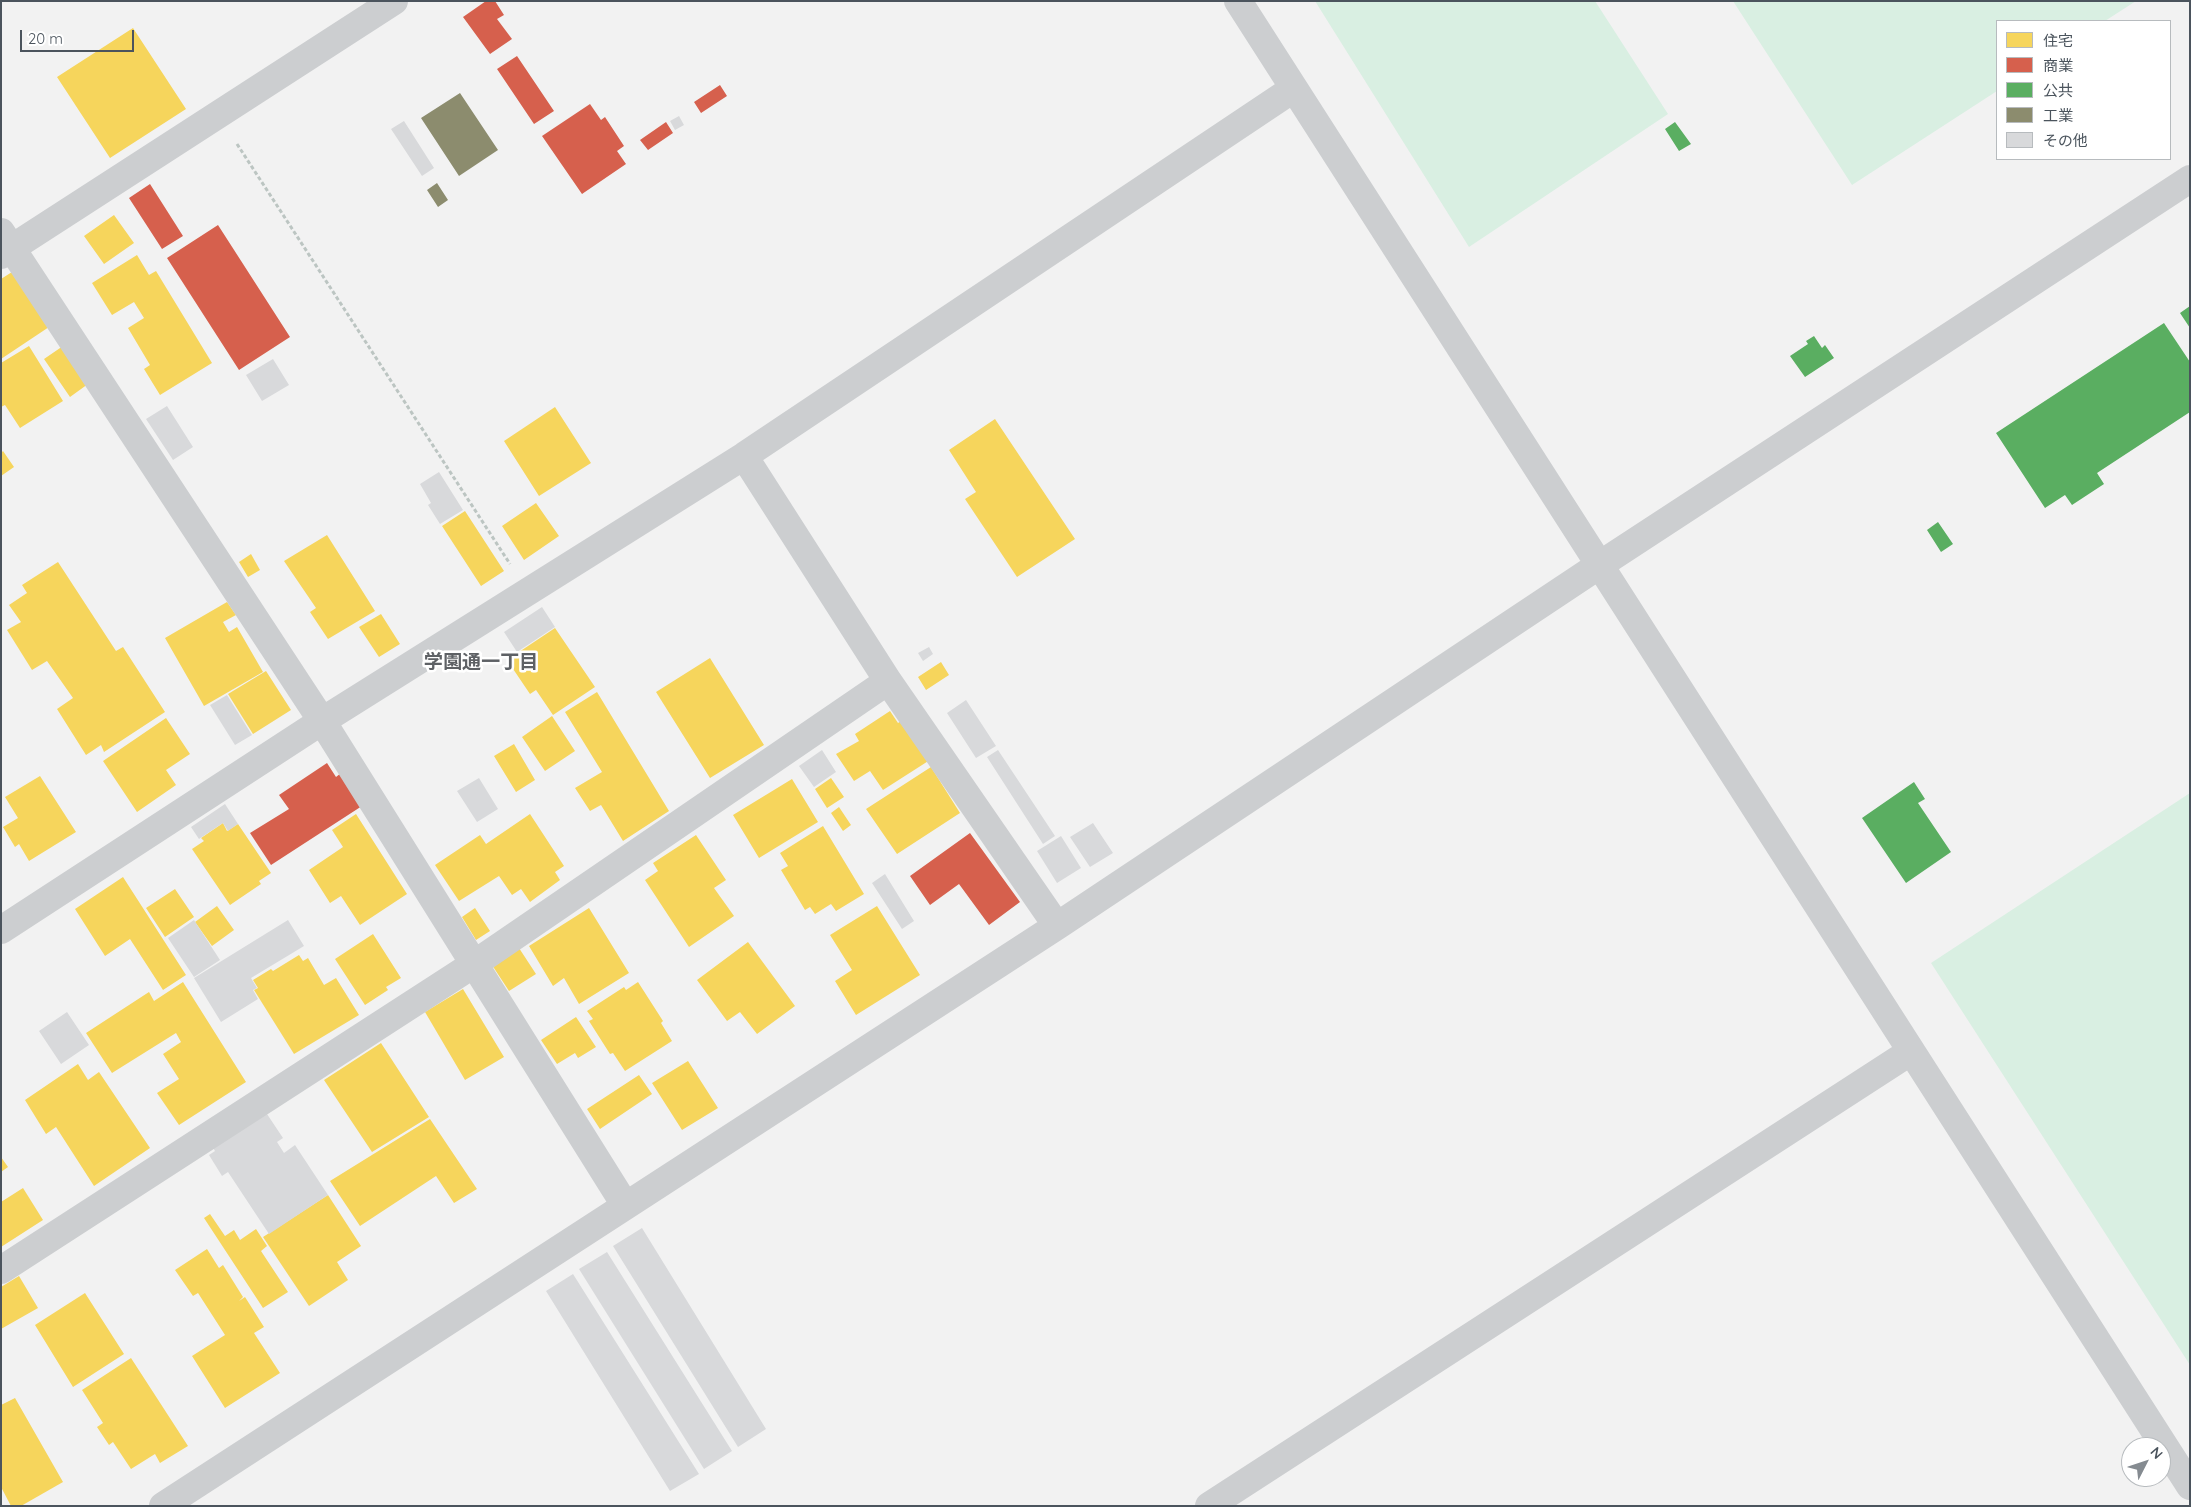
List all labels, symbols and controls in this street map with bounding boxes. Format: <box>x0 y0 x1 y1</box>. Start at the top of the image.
scale bar <box>22 20 136 52</box>
legend <box>1996 20 2171 160</box>
text: 20 m <box>28 29 63 48</box>
text: 住宅 <box>2043 31 2073 50</box>
text: 商業 <box>2043 56 2073 75</box>
text: 公共 <box>2043 81 2073 100</box>
text: 工業 <box>2043 106 2073 125</box>
text: その他 <box>2043 131 2088 150</box>
district label: 学園通一丁目 <box>424 651 538 673</box>
north arrow <box>2121 1437 2171 1487</box>
text: N <box>2146 1443 2167 1463</box>

